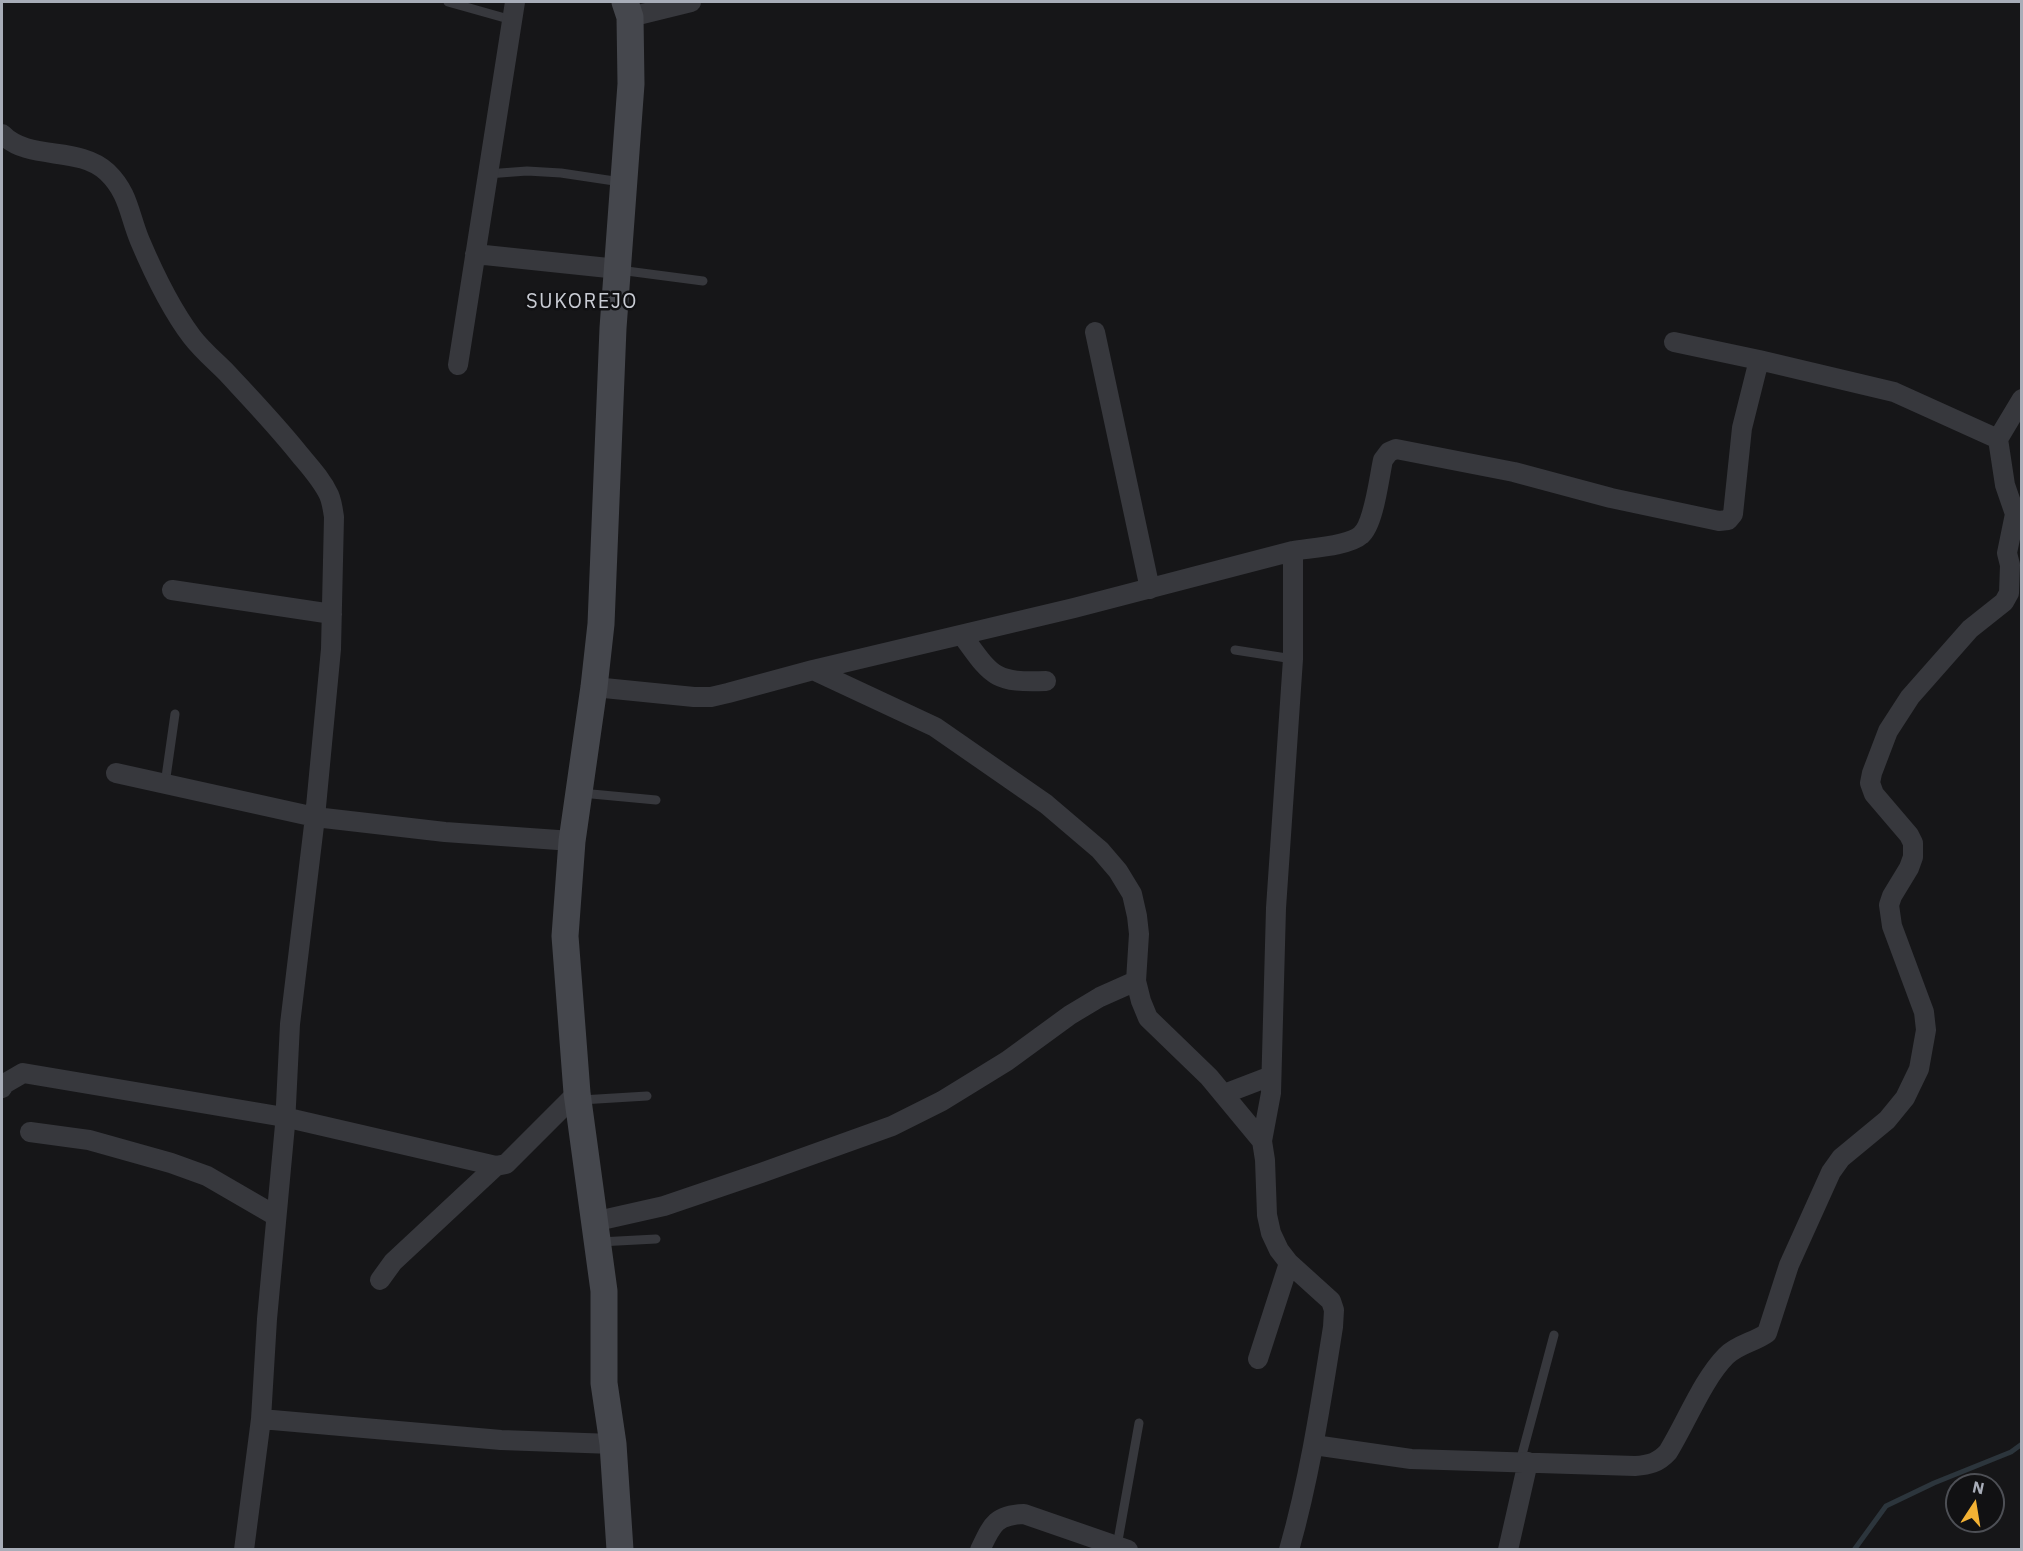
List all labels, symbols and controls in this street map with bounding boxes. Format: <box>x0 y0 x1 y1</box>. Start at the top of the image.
district label: SUKOREJO <box>526 290 638 314</box>
north arrow <box>1945 1473 2005 1533</box>
text: N <box>1971 1476 1986 1498</box>

